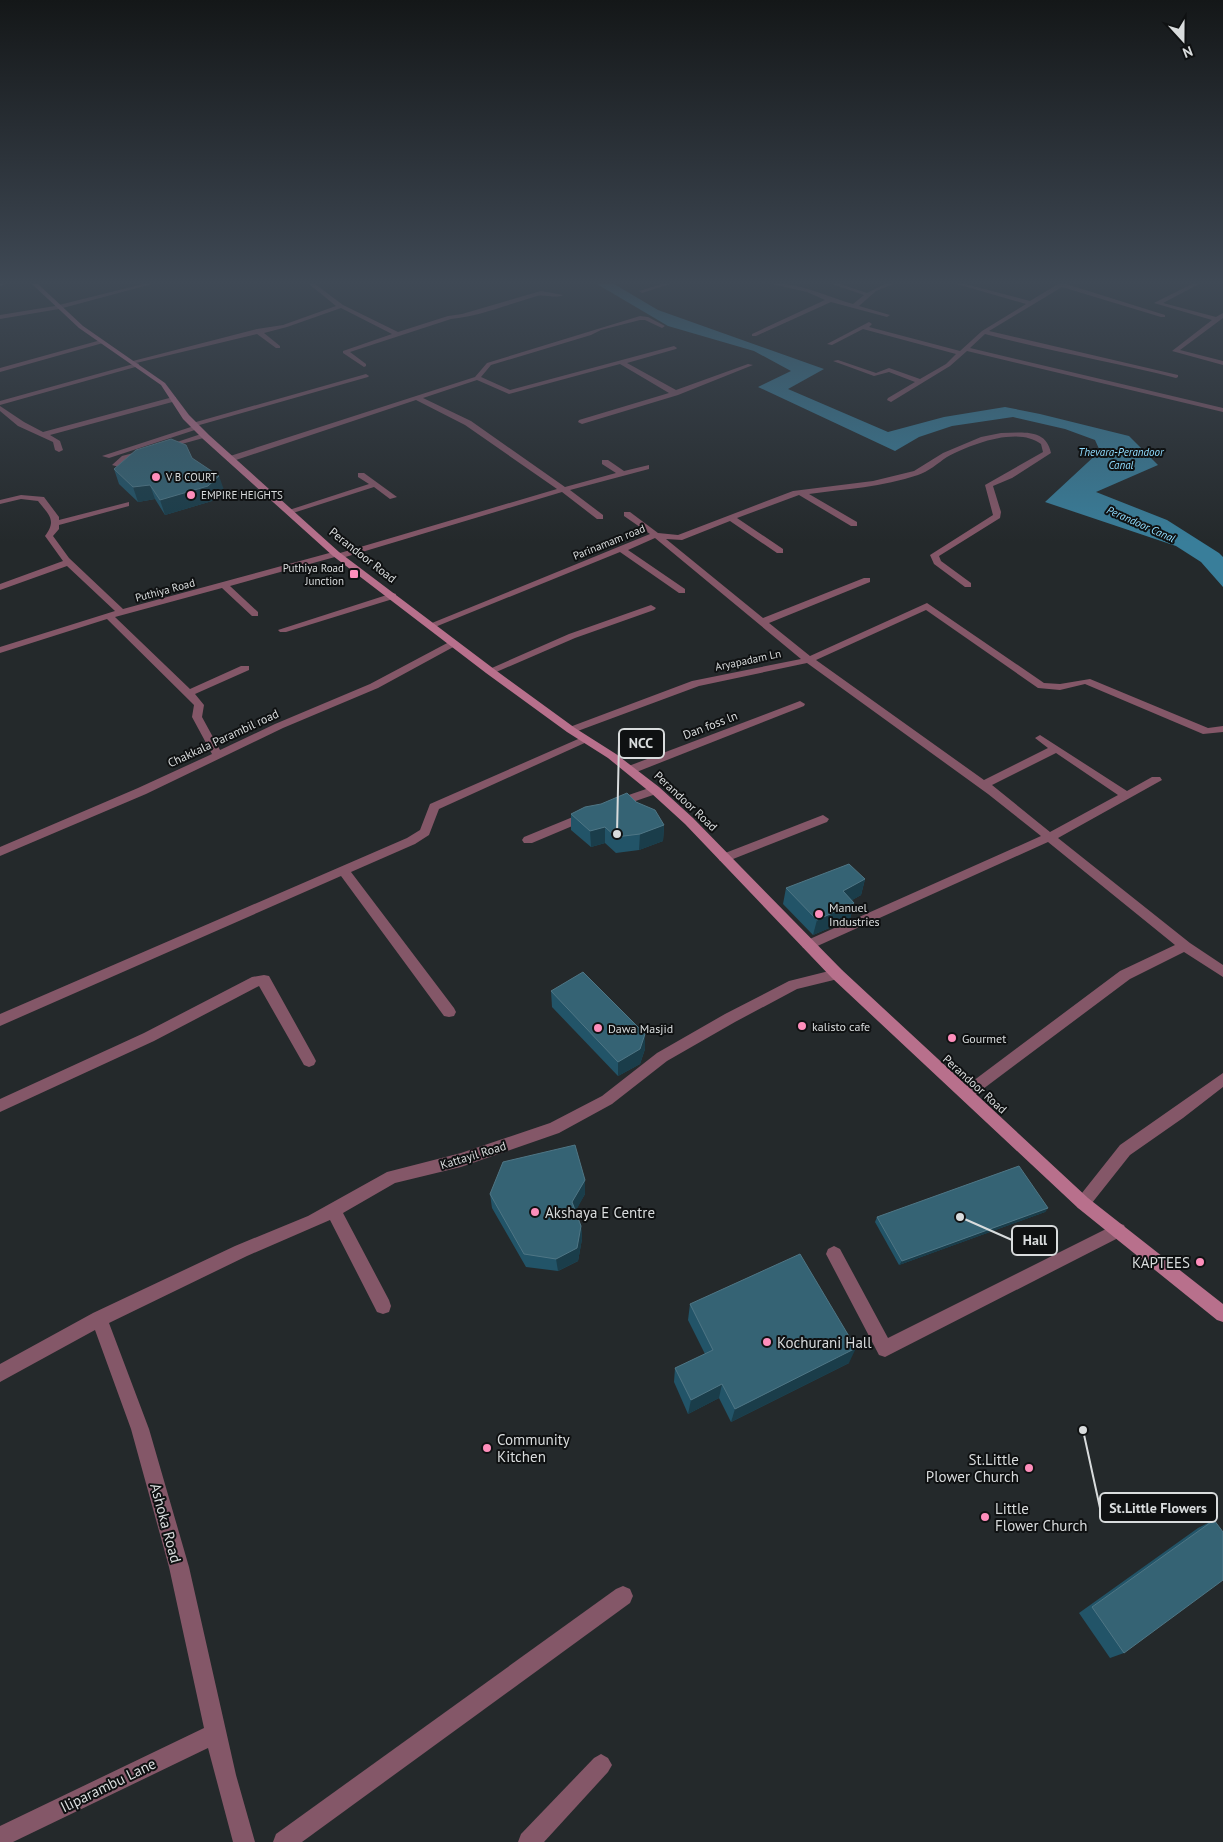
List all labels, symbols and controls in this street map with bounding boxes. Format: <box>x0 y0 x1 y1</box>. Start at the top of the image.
north arrow <box>1158 15 1208 65</box>
text: N <box>1180 42 1195 62</box>
water label: Thevara-Perandoor Canal <box>1078 445 1165 472</box>
place label: V B COURT <box>165 470 217 484</box>
marker: V B COURT <box>150 471 162 483</box>
place label: EMPIRE HEIGHTS <box>201 488 283 502</box>
marker: EMPIRE HEIGHTS <box>185 489 197 501</box>
water label: Perandoor Canal <box>1104 503 1178 545</box>
street label: Parinamam road <box>571 521 647 563</box>
street label: Perandoor Road <box>326 524 400 586</box>
place label: Puthiya Road Junction <box>283 561 344 588</box>
marker: Puthiya Road Junction <box>348 568 360 580</box>
street label: Puthiya Road <box>134 575 196 605</box>
street label: Aryapadam Ln <box>714 646 782 674</box>
street label: Chakkala Parambil road <box>165 706 281 770</box>
street label: Dan foss ln <box>681 708 739 742</box>
callout: NCC <box>619 729 664 758</box>
text: NCC <box>629 734 653 752</box>
street label: Perandoor Road <box>651 768 721 834</box>
place label: Manuel Industries <box>829 900 880 929</box>
marker: Manuel Industries <box>813 908 825 920</box>
place label: kalisto cafe <box>812 1019 870 1034</box>
marker: kalisto cafe <box>796 1020 808 1032</box>
place label: Dawa Masjid <box>608 1021 673 1036</box>
marker: Dawa Masjid <box>592 1022 604 1034</box>
place label: Gourmet <box>962 1031 1006 1046</box>
marker: Gourmet <box>946 1032 958 1044</box>
street label: Perandoor Road <box>940 1051 1010 1117</box>
street label: Kattayil Road <box>438 1138 508 1172</box>
place label: Akshaya E Centre <box>545 1203 655 1222</box>
marker: Akshaya E Centre <box>529 1206 541 1218</box>
callout: Hall <box>1012 1226 1057 1255</box>
text: Hall <box>1023 1231 1048 1249</box>
place label: KAPTEES <box>1132 1253 1190 1272</box>
marker: KAPTEES <box>1194 1256 1206 1268</box>
place label: Kochurani Hall <box>777 1333 872 1352</box>
marker: Kochurani Hall <box>761 1336 773 1348</box>
place label: Community Kitchen <box>497 1430 570 1466</box>
marker: Community Kitchen <box>481 1442 493 1454</box>
place label: St.Little Plower Church <box>926 1450 1019 1486</box>
marker: St.Little Plower Church <box>1023 1462 1035 1474</box>
street label: Ashoka Road <box>146 1481 186 1565</box>
callout: St.Little Flowers <box>1100 1493 1217 1522</box>
place label: Little Flower Church <box>995 1499 1088 1535</box>
text: St.Little Flowers <box>1109 1499 1207 1517</box>
marker: Little Flower Church <box>979 1511 991 1523</box>
street label: Iliparambu Lane <box>57 1754 159 1816</box>

